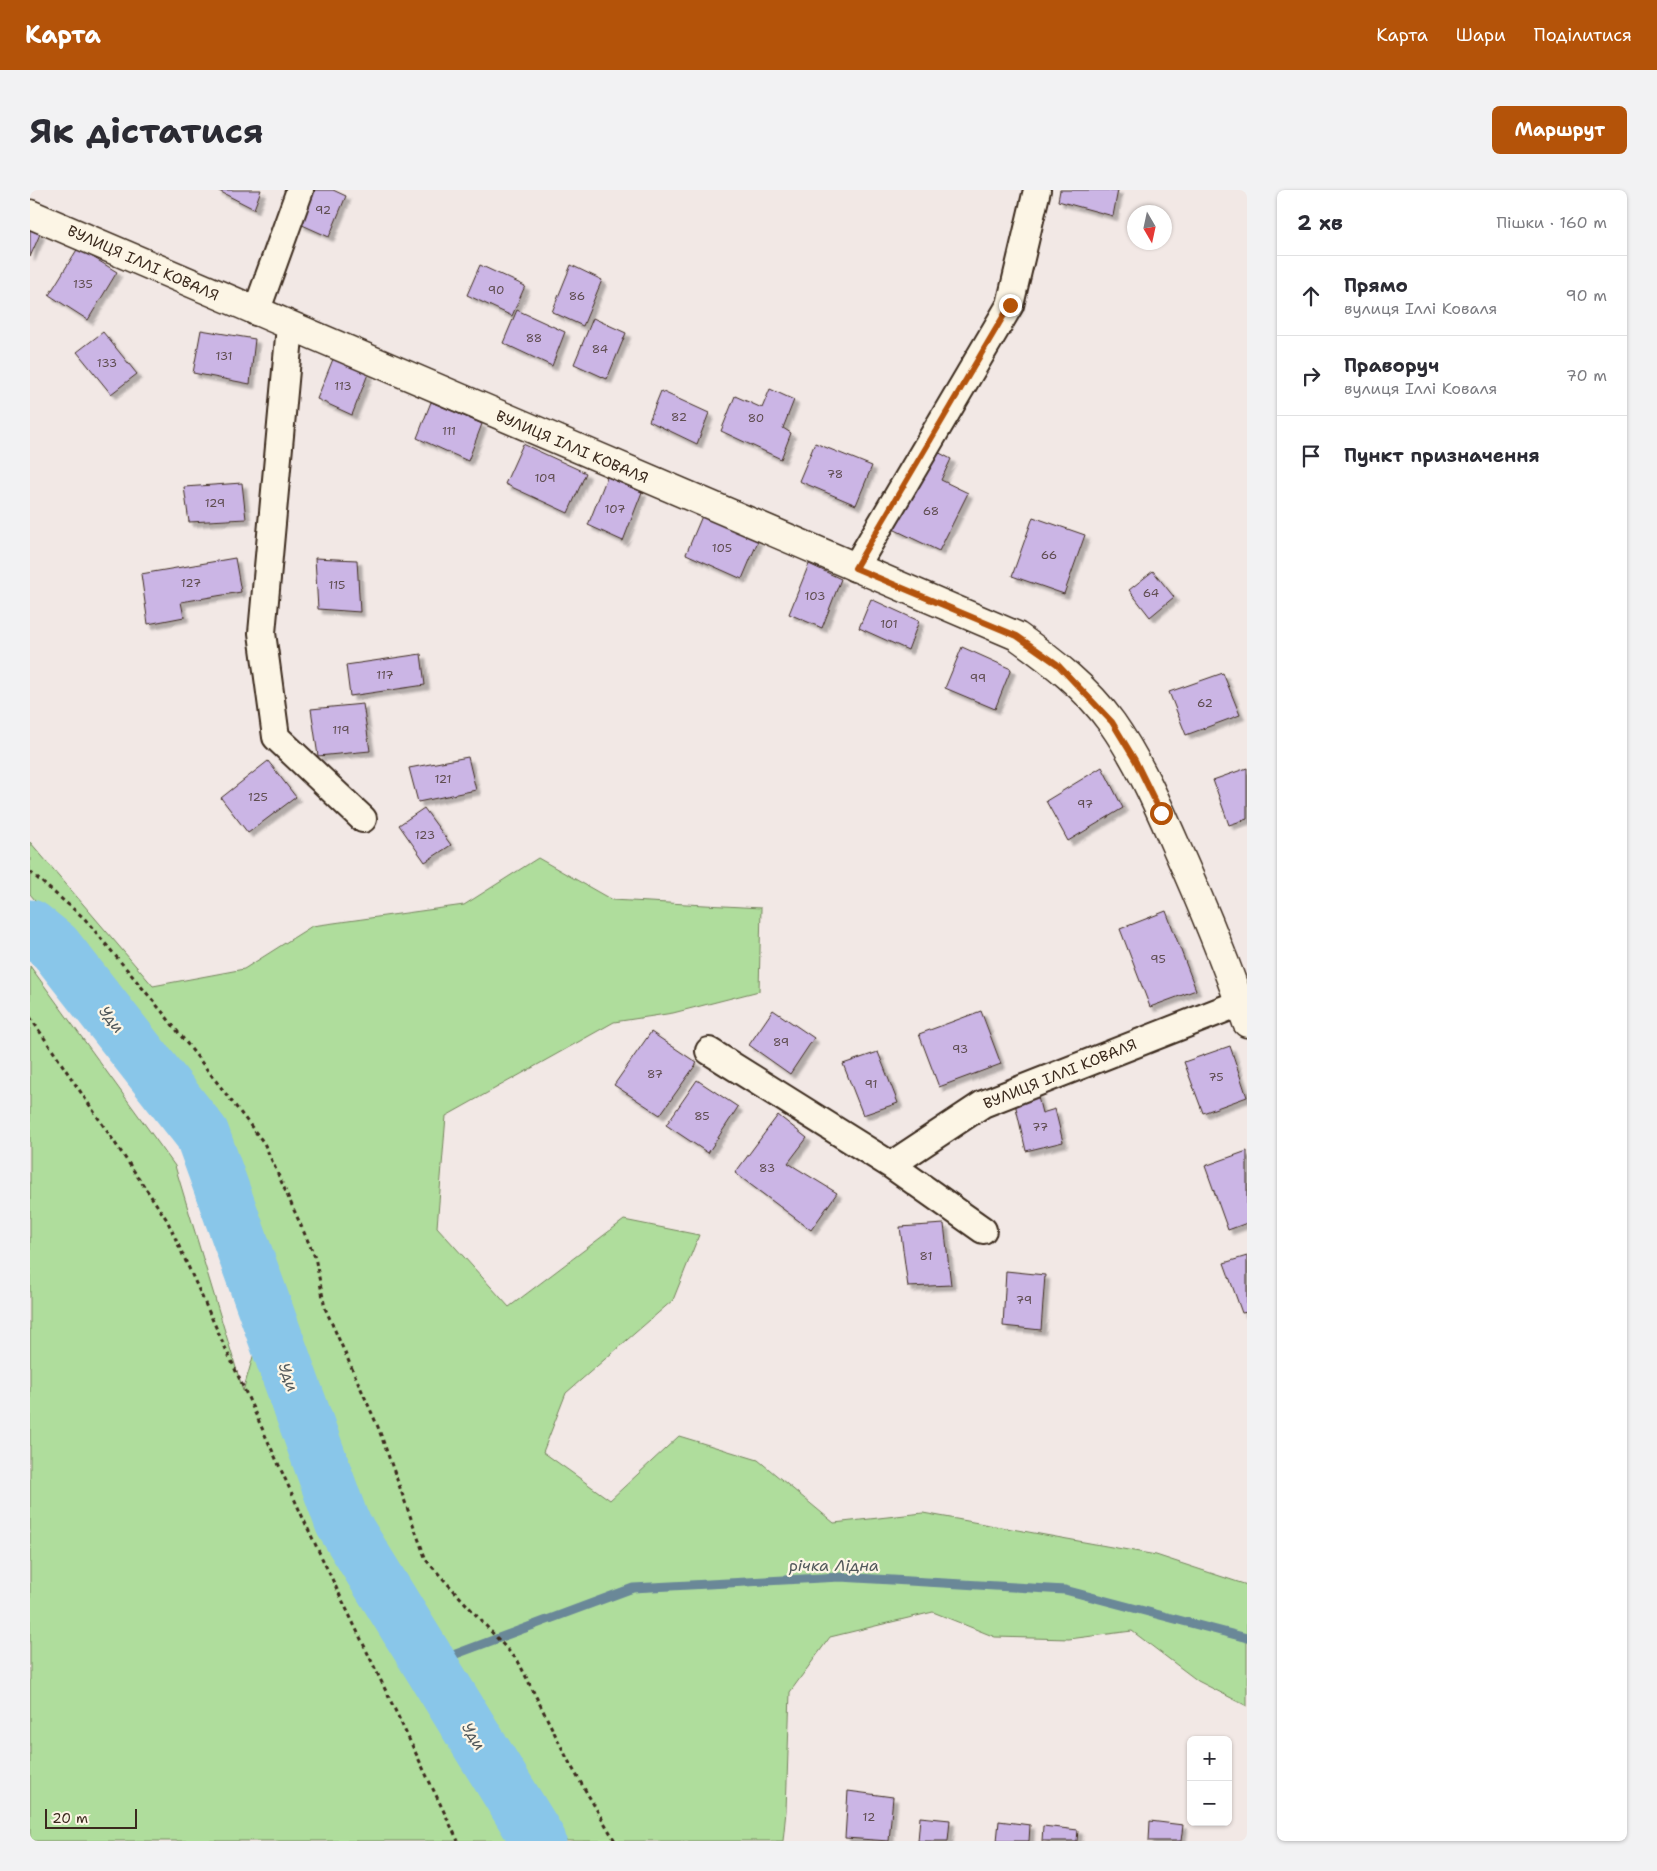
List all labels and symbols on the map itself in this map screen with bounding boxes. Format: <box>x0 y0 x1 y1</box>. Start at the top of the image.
house number: 92 <box>315 202 331 218</box>
north arrow <box>1127 205 1172 250</box>
street label: ВУЛИЦЯ ІЛЛІ КОВАЛЯ <box>64 221 222 305</box>
house number: 135 <box>73 276 93 292</box>
house number: 90 <box>488 282 504 298</box>
house number: 86 <box>569 288 585 304</box>
route end <box>999 294 1022 317</box>
house number: 88 <box>526 330 542 346</box>
house number: 84 <box>592 341 608 357</box>
house number: 131 <box>215 348 233 364</box>
house number: 133 <box>97 355 117 371</box>
house number: 113 <box>334 378 352 394</box>
street label: ВУЛИЦЯ ІЛЛІ КОВАЛЯ <box>493 406 651 488</box>
house number: 82 <box>671 409 687 425</box>
house number: 80 <box>748 410 764 426</box>
house number: 111 <box>442 423 456 439</box>
house number: 78 <box>827 466 843 482</box>
house number: 109 <box>534 470 556 486</box>
house number: 129 <box>205 495 225 511</box>
house number: 107 <box>605 501 625 517</box>
house number: 68 <box>923 503 939 519</box>
house number: 105 <box>712 540 732 556</box>
house number: 66 <box>1041 547 1057 563</box>
house number: 127 <box>181 575 201 591</box>
house number: 115 <box>329 577 345 593</box>
house number: 64 <box>1143 585 1159 601</box>
house number: 103 <box>805 588 825 604</box>
house number: 101 <box>880 616 898 632</box>
house number: 117 <box>376 667 394 683</box>
house number: 99 <box>970 670 986 686</box>
house number: 62 <box>1197 695 1213 711</box>
house number: 119 <box>332 722 350 738</box>
house number: 121 <box>434 771 452 787</box>
house number: 125 <box>248 789 268 805</box>
house number: 97 <box>1077 796 1093 812</box>
route start <box>1150 802 1173 825</box>
house number: 123 <box>415 827 435 843</box>
house number: 95 <box>1150 951 1166 967</box>
water label: Уди <box>94 1001 129 1037</box>
house number: 89 <box>773 1034 789 1050</box>
street label: ВУЛИЦЯ ІЛЛІ КОВАЛЯ <box>980 1034 1140 1114</box>
house number: 93 <box>952 1041 968 1057</box>
house number: 87 <box>647 1066 663 1082</box>
house number: 75 <box>1208 1069 1224 1085</box>
house number: 91 <box>864 1076 878 1092</box>
house number: 85 <box>694 1108 710 1124</box>
house number: 77 <box>1032 1119 1048 1135</box>
house number: 83 <box>759 1160 775 1176</box>
house number: 81 <box>920 1248 932 1264</box>
house number: 79 <box>1016 1292 1032 1308</box>
water label: Уди <box>274 1360 303 1395</box>
water label: річка Лідна <box>788 1555 879 1576</box>
water label: Уди <box>457 1718 490 1754</box>
scale bar <box>45 1806 138 1829</box>
house number: 12 <box>863 1809 875 1825</box>

